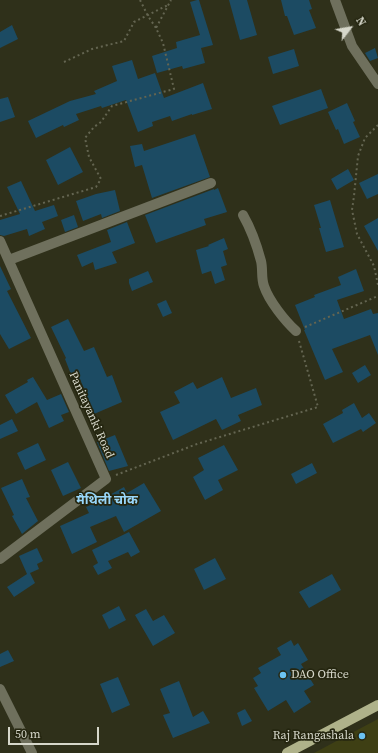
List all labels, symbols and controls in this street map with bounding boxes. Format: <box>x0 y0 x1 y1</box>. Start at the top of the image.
north arrow <box>330 8 370 48</box>
text: N <box>352 14 369 29</box>
street label: Panitayanki Road <box>65 369 117 461</box>
district label: मैथिली चोक <box>76 493 138 509</box>
place label: DAO Office <box>291 668 349 682</box>
marker: DAO Office <box>278 670 288 680</box>
scale bar <box>10 719 101 745</box>
text: 50 m <box>15 726 41 742</box>
place label: Raj Rangashala <box>273 729 354 743</box>
marker: Raj Rangashala <box>357 731 367 741</box>

